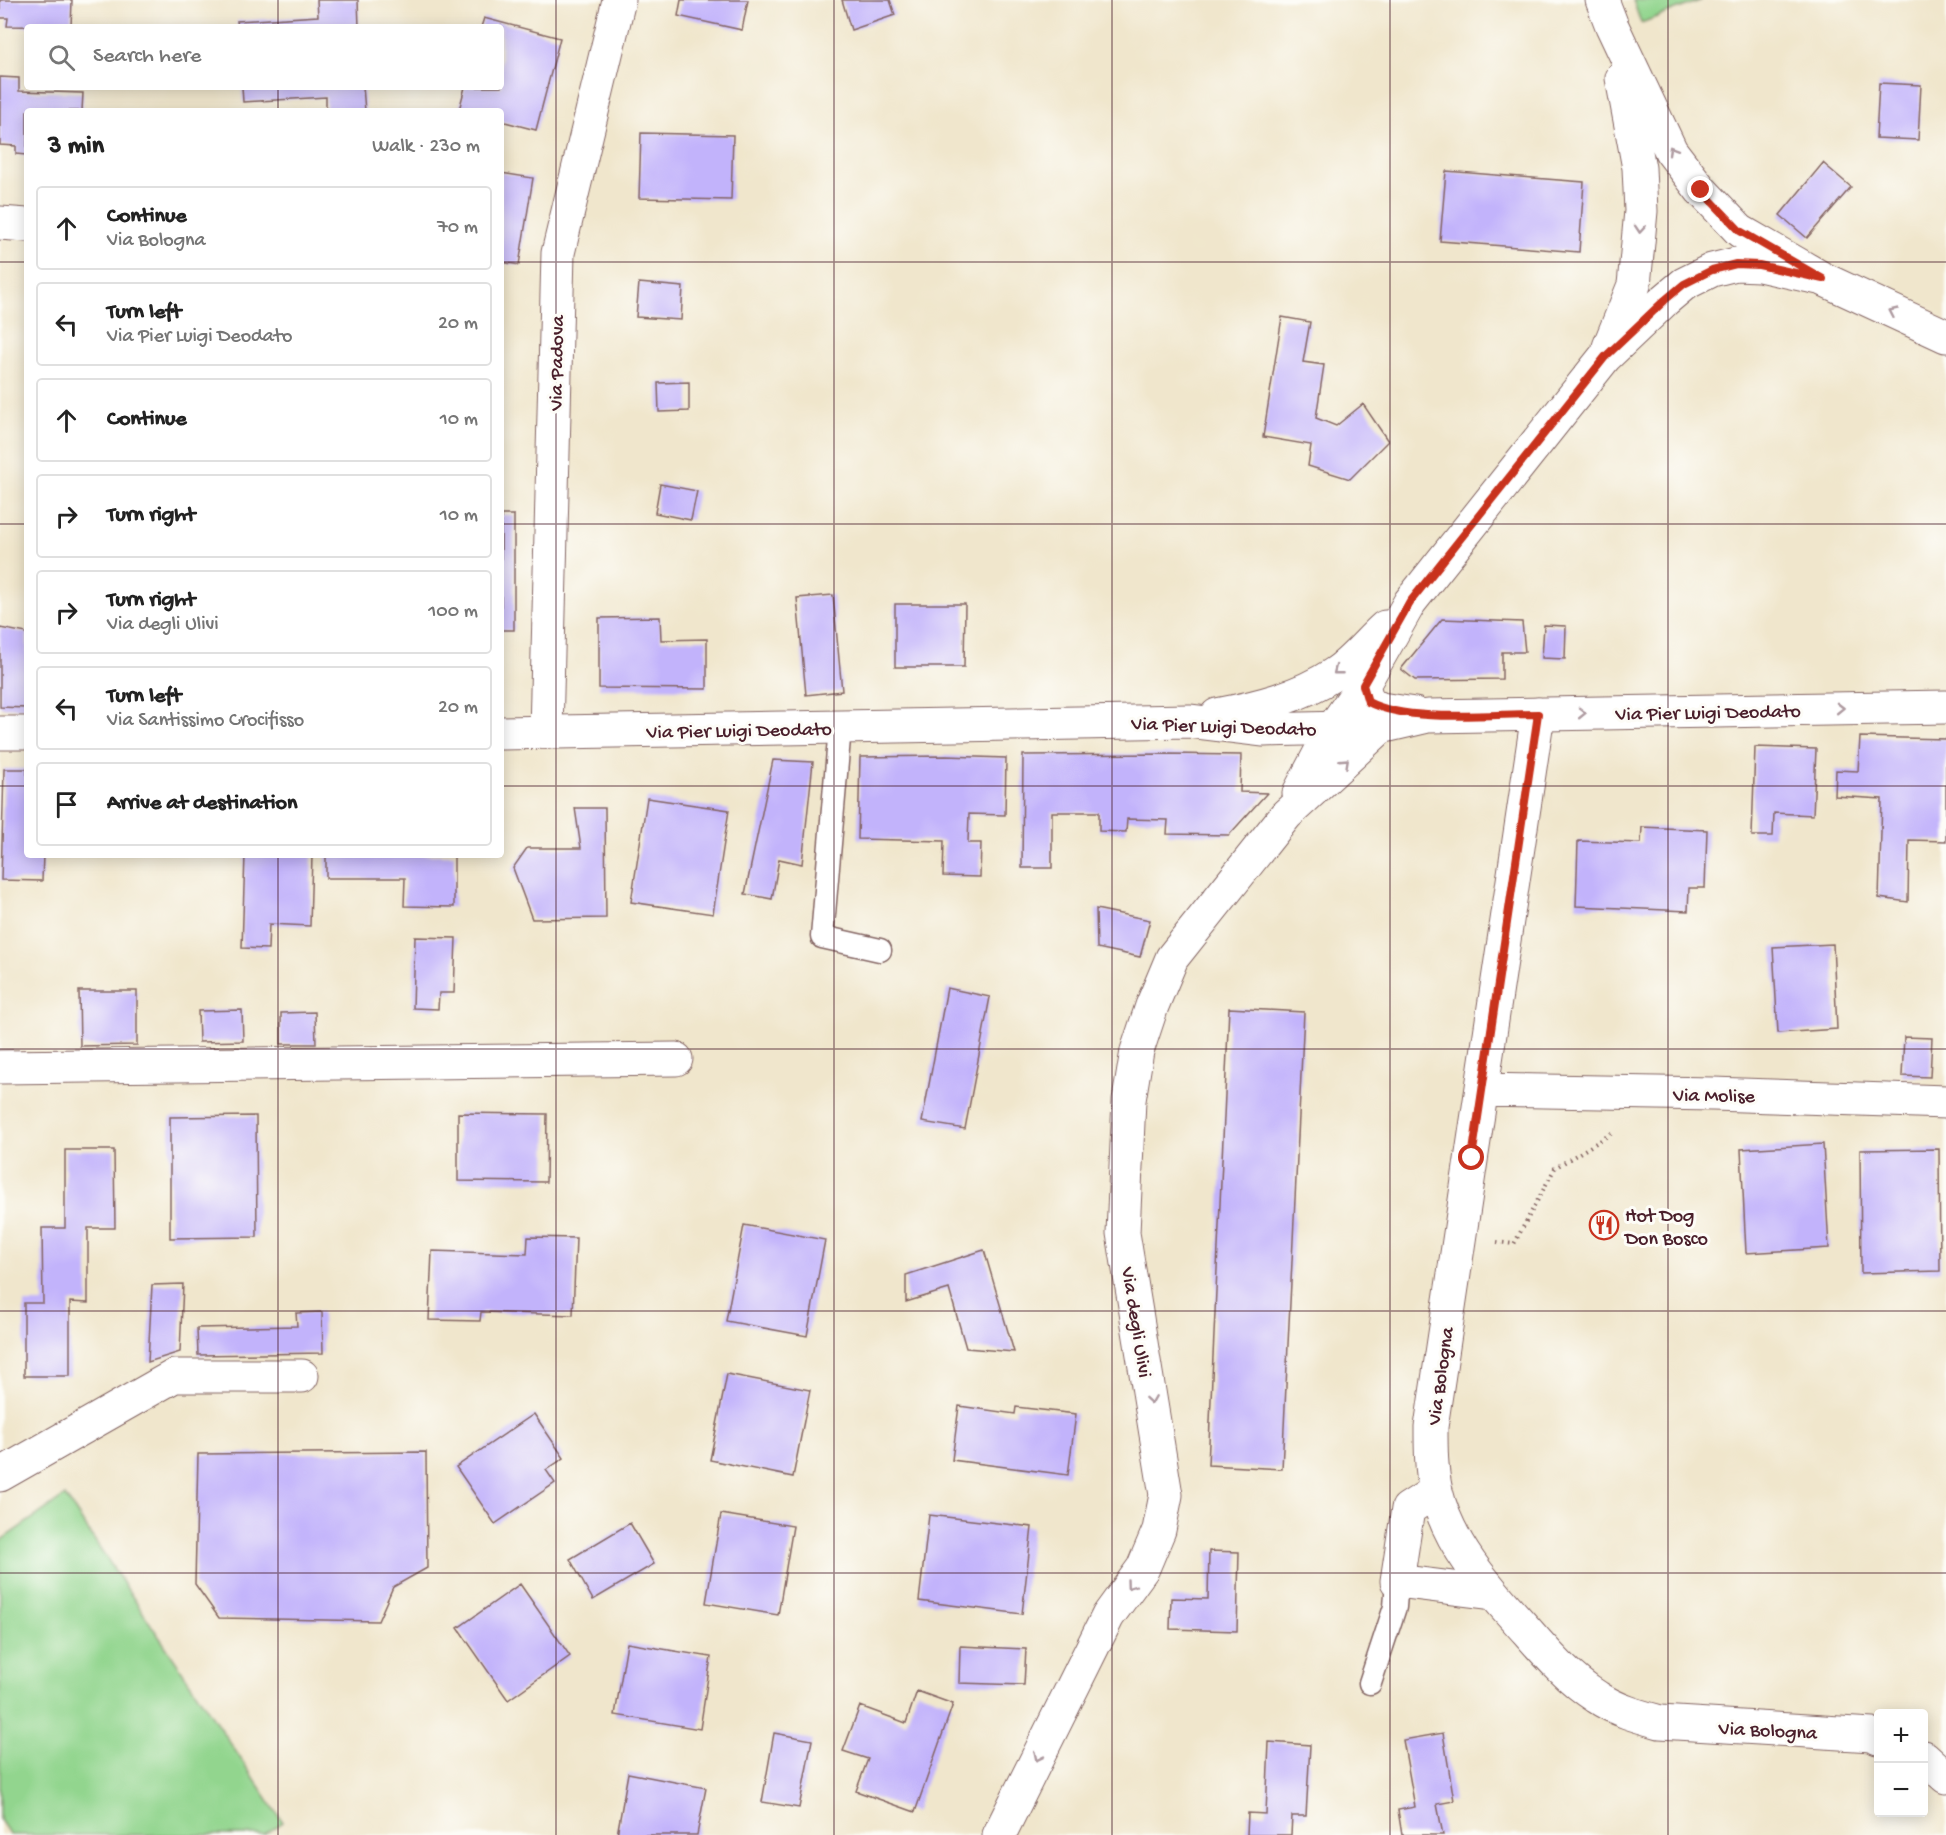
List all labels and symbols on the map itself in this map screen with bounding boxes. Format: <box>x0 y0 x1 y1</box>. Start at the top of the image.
one-way arrow <box>1667 146 1679 156</box>
route end <box>1687 176 1713 202</box>
one-way arrow <box>1634 224 1647 233</box>
one-way arrow <box>1888 307 1899 319</box>
street label: Via Padova <box>546 314 571 412</box>
one-way arrow <box>1333 663 1344 674</box>
street label: Via Pier Luigi Deodato <box>1614 701 1801 728</box>
one-way arrow <box>1835 702 1844 715</box>
one-way arrow <box>1577 707 1586 719</box>
street label: Via Pier Luigi Deodato <box>1130 714 1317 743</box>
street label: Via Pier Luigi Deodato <box>645 719 832 746</box>
one-way arrow <box>1338 758 1349 769</box>
street label: Via Molise <box>1672 1085 1756 1110</box>
route start <box>1458 1144 1484 1170</box>
place label: Hot Dog Don Bosco <box>1623 1206 1708 1252</box>
restaurant icon: Hot Dog Don Bosco <box>1588 1209 1620 1241</box>
street label: Via degli Ulivi <box>1114 1265 1155 1379</box>
street label: Via Bologna <box>1424 1325 1461 1428</box>
one-way arrow <box>1144 1394 1157 1404</box>
one-way arrow <box>1126 1579 1137 1590</box>
street label: Via Bologna <box>1717 1718 1819 1747</box>
one-way arrow <box>1034 1750 1045 1761</box>

